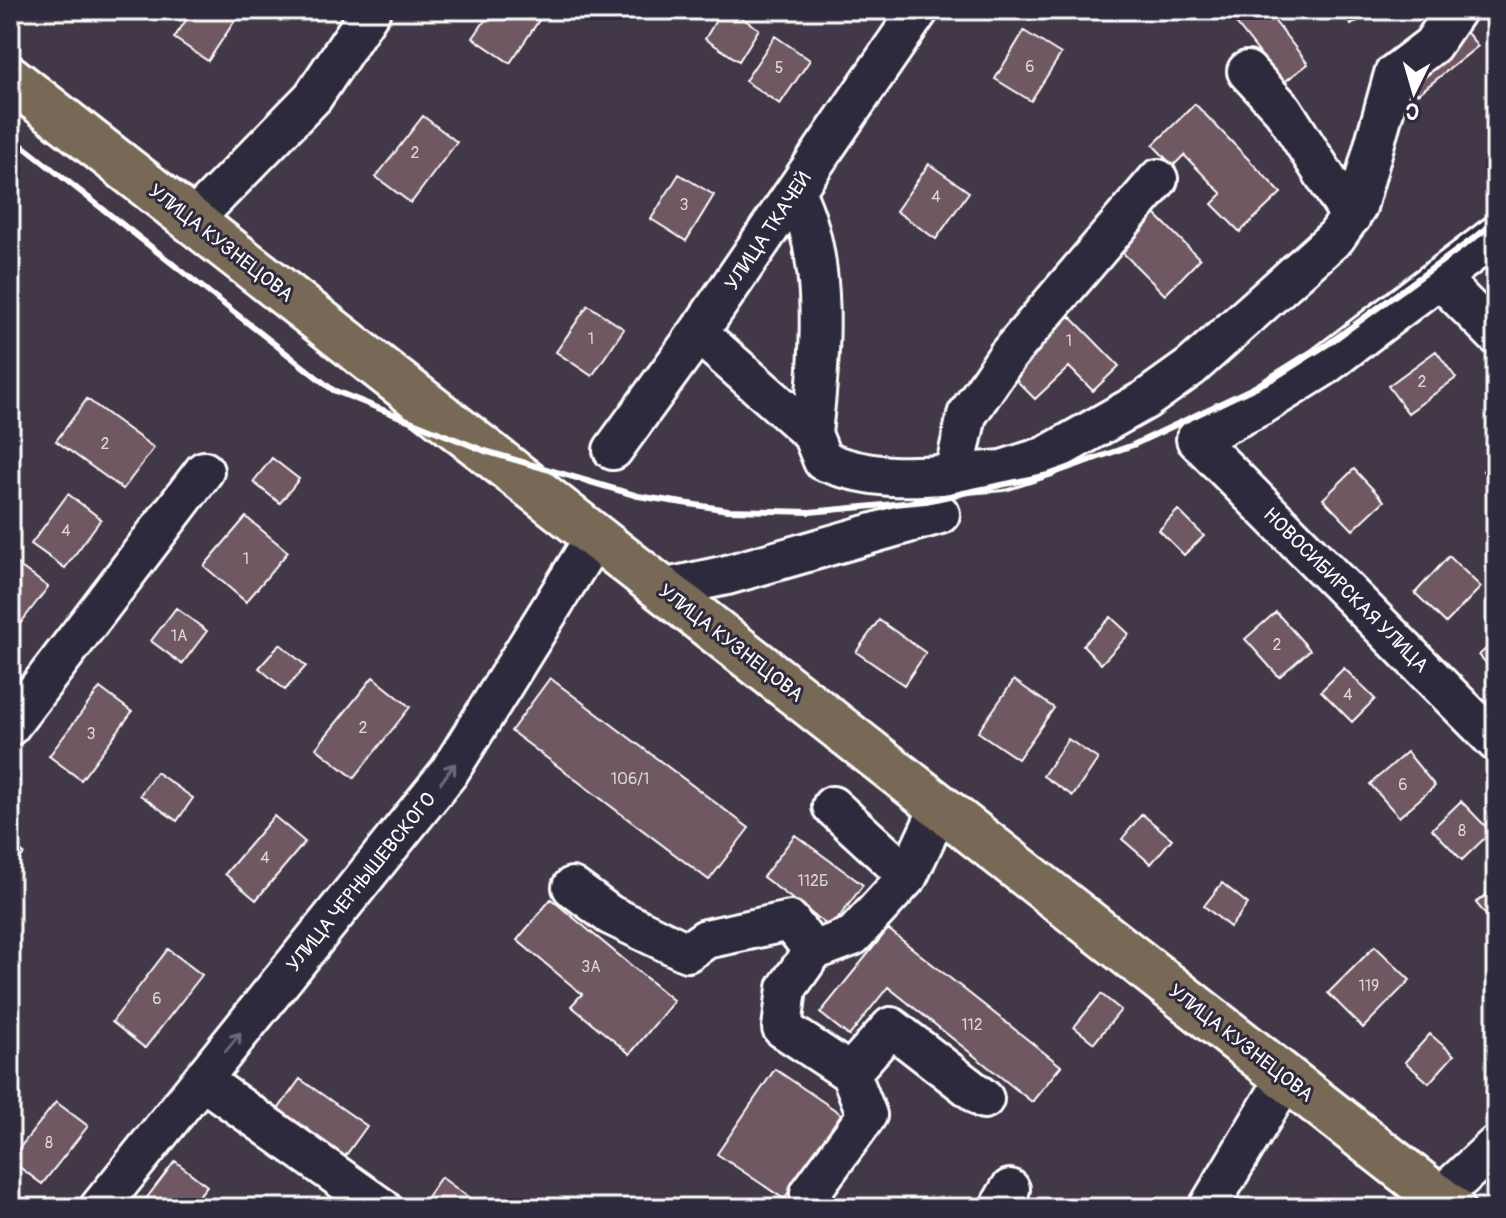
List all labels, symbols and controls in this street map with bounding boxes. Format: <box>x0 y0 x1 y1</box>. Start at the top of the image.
north arrow <box>1374 52 1454 132</box>
house number: 6 <box>1025 57 1035 77</box>
house number: 5 <box>775 58 783 78</box>
text: С <box>1404 96 1420 125</box>
house number: 2 <box>411 143 420 163</box>
street label: УЛИЦА ТКАЧЕЙ <box>719 167 817 295</box>
street label: УЛИЦА КУЗНЕЦОВА <box>143 179 299 307</box>
house number: 4 <box>931 187 941 207</box>
house number: 3 <box>680 195 689 215</box>
house number: 1 <box>588 329 594 349</box>
house number: 1 <box>1066 331 1072 351</box>
house number: 2 <box>1418 372 1427 392</box>
house number: 2 <box>101 434 110 454</box>
street label: НОВОСИБИРСКАЯ УЛИЦА <box>1258 502 1434 678</box>
house number: 4 <box>61 521 71 541</box>
house number: 1 <box>243 549 249 569</box>
street label: УЛИЦА КУЗНЕЦОВА <box>653 579 809 707</box>
house number: 1А <box>171 626 187 646</box>
house number: 2 <box>1273 635 1282 655</box>
house number: 4 <box>1343 685 1353 705</box>
house number: 2 <box>359 718 368 738</box>
house number: 3 <box>87 724 96 744</box>
one-way arrow <box>439 763 456 785</box>
house number: 106/1 <box>611 769 649 789</box>
house number: 6 <box>1398 775 1408 795</box>
street label: УЛИЦА ЧЕРНЫШЕВСКОГО <box>281 787 441 977</box>
house number: 8 <box>1458 821 1466 841</box>
house number: 4 <box>260 848 270 868</box>
house number: 112Б <box>797 871 829 891</box>
house number: 3А <box>581 957 601 977</box>
house number: 119 <box>1359 976 1379 996</box>
street label: УЛИЦА КУЗНЕЦОВА <box>1163 979 1319 1107</box>
house number: 6 <box>152 989 162 1009</box>
house number: 112 <box>961 1015 983 1035</box>
one-way arrow <box>224 1032 241 1053</box>
house number: 8 <box>45 1133 53 1153</box>

